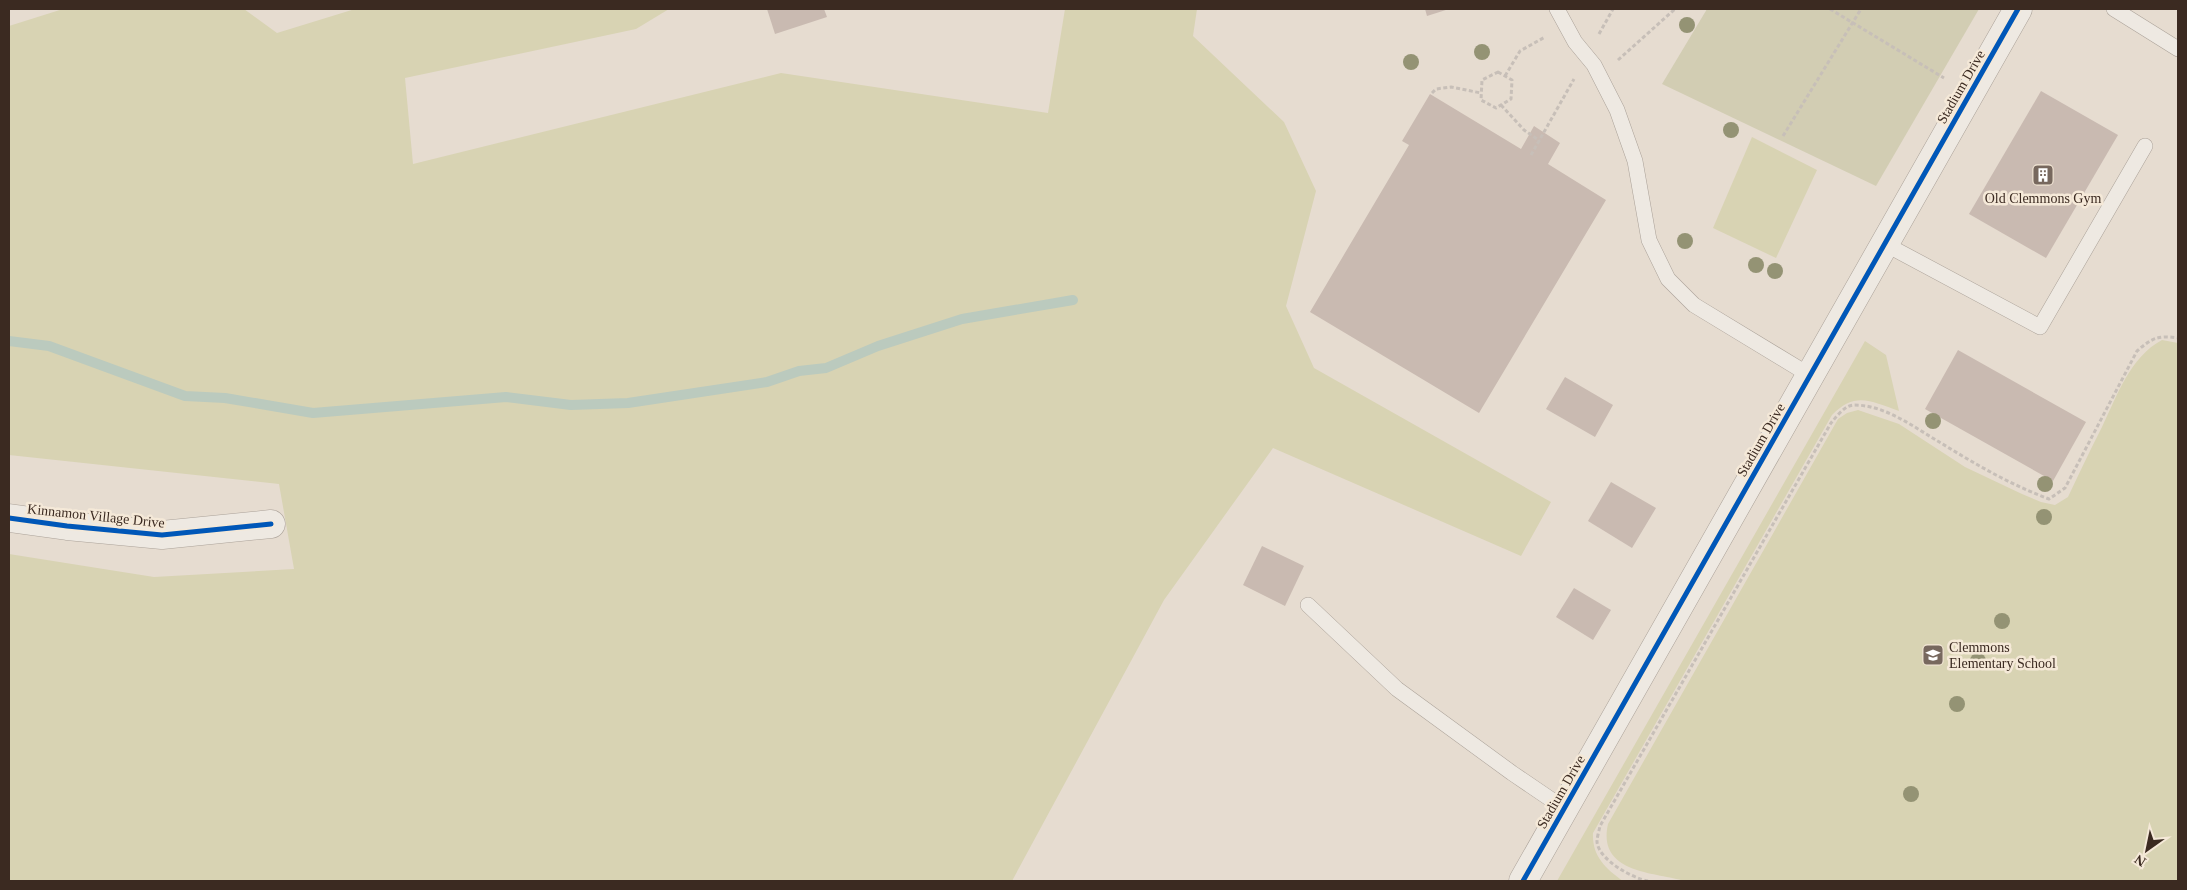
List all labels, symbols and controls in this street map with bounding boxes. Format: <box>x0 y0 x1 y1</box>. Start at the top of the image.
street label: Stadium Drive <box>1934 48 1988 126</box>
building icon: Old Clemmons Gym <box>2031 163 2055 187</box>
place label: Old Clemmons Gym <box>1985 191 2101 206</box>
street label: Stadium Drive <box>1734 401 1788 479</box>
street label: Kinnamon Village Drive <box>27 501 165 531</box>
place label: Clemmons Elementary School <box>1949 640 2056 671</box>
school or university icon: Clemmons Elementary School <box>1921 643 1945 667</box>
street label: Stadium Drive <box>1534 753 1588 831</box>
north arrow <box>2122 825 2172 875</box>
text: N <box>2132 851 2149 870</box>

